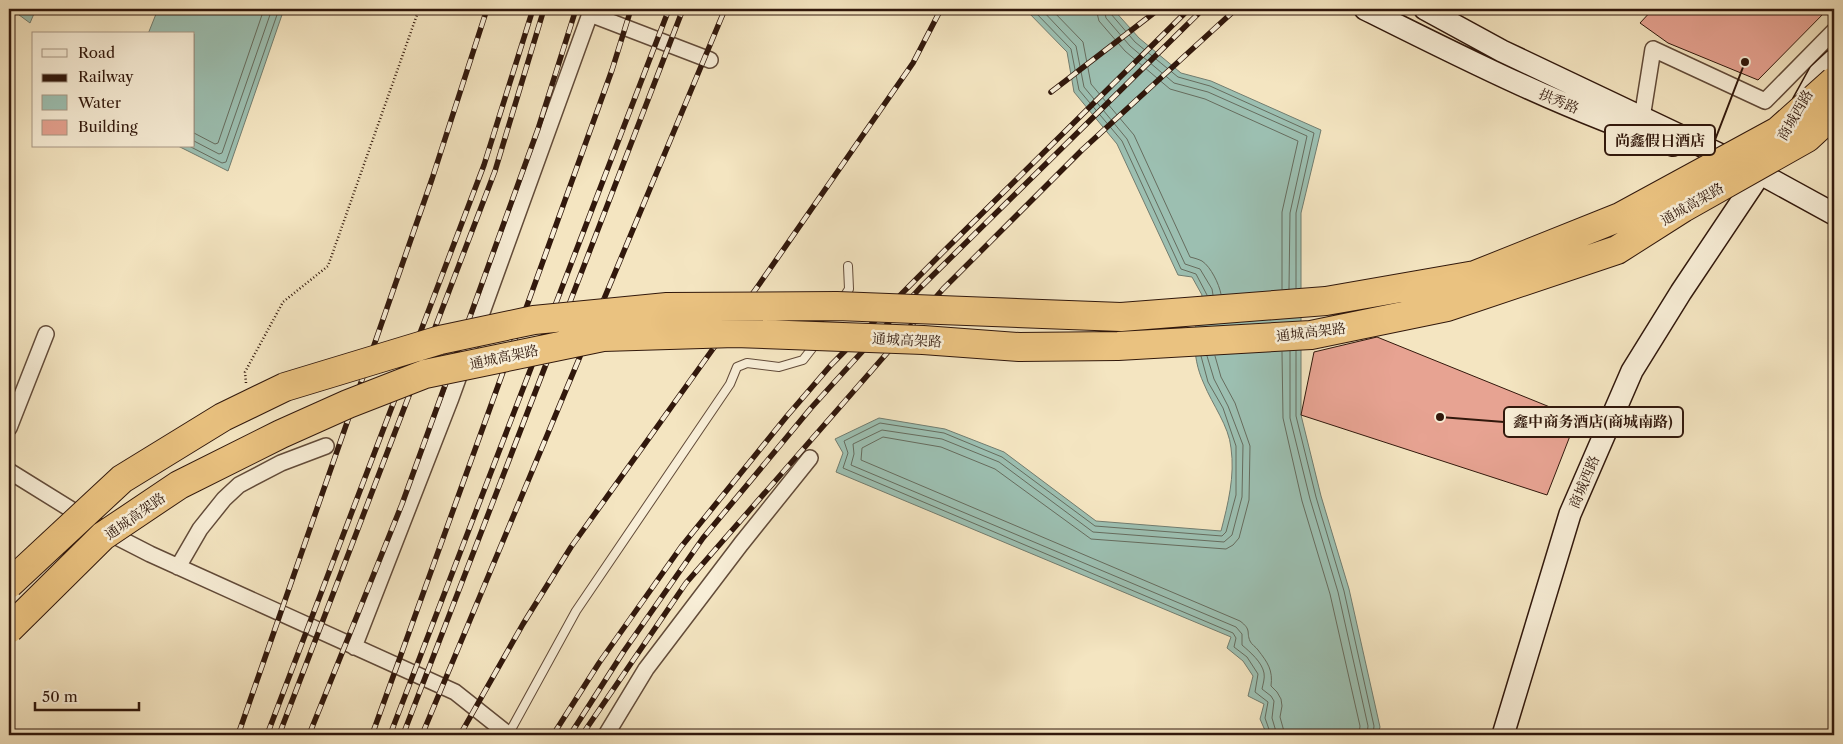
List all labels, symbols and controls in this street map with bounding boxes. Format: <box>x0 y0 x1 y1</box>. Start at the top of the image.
legend <box>32 32 195 148</box>
text: Road <box>78 43 115 62</box>
text: Railway <box>78 67 134 86</box>
street label: 拱秀路 <box>1536 85 1582 117</box>
street label: 商城西路 <box>1773 86 1817 144</box>
text: Water <box>77 93 122 112</box>
text: Building <box>78 117 138 136</box>
callout: 尚鑫假日酒店 <box>1605 125 1715 155</box>
text: 尚鑫假日酒店 <box>1615 131 1705 150</box>
street label: 通城高架路 <box>1657 179 1727 229</box>
street label: 通城高架路 <box>1275 319 1347 345</box>
street label: 通城高架路 <box>872 329 942 351</box>
street label: 通城高架路 <box>468 341 540 373</box>
callout: 鑫中商务酒店(商城南路) <box>1504 407 1683 437</box>
text: 鑫中商务酒店(商城南路) <box>1513 412 1673 431</box>
street label: 商城西路 <box>1565 453 1603 511</box>
street label: 通城高架路 <box>101 489 169 543</box>
scale bar <box>35 679 139 711</box>
text: 50 m <box>42 687 78 706</box>

